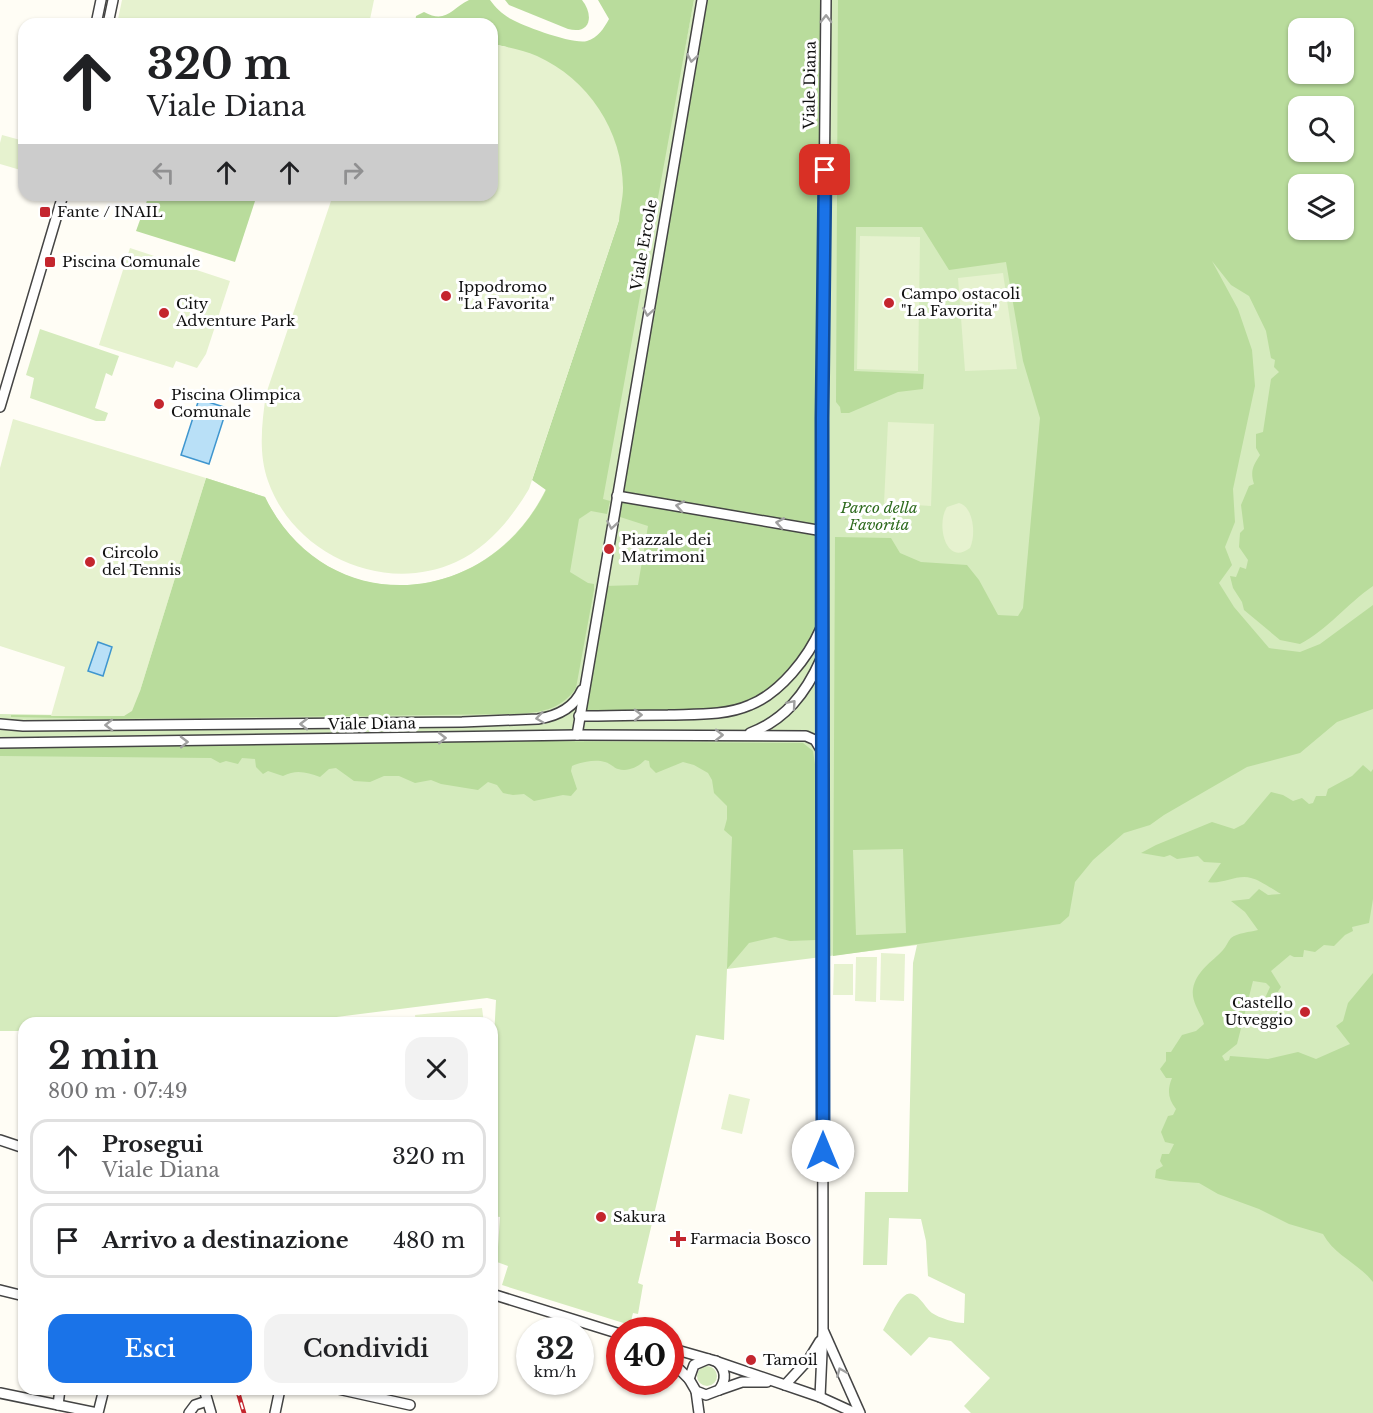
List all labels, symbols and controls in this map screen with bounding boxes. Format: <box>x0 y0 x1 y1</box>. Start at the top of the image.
one-way arrow <box>820 14 832 23</box>
map controls <box>1288 18 1354 240</box>
button: sound <box>1288 18 1354 84</box>
text: 320 m <box>147 38 290 90</box>
street label: Viale Diana <box>799 40 820 130</box>
icon: ahead <box>48 42 126 120</box>
one-way arrow <box>686 53 698 62</box>
text: Viale Diana <box>147 90 306 123</box>
button: search <box>1288 96 1354 162</box>
pin <box>799 144 850 195</box>
icon: arrive <box>808 153 841 186</box>
icon: left <box>147 156 180 189</box>
icon: ahead <box>210 156 243 189</box>
icon: ahead <box>273 156 306 189</box>
icon: right <box>336 156 369 189</box>
button: layers <box>1288 174 1354 240</box>
street label: Viale Ercole <box>626 198 661 293</box>
place label: Fante / INAIL <box>57 202 163 221</box>
marker: Fante / INAIL <box>38 205 52 219</box>
place label: Piscina Comunale <box>62 252 200 271</box>
marker: Piscina Comunale <box>43 255 57 269</box>
place label: Ippodromo "La Favorita" <box>458 277 554 313</box>
place label: Campo ostacoli "La Favorita" <box>901 284 1020 320</box>
marker: Ippodromo "La Favorita" <box>439 289 453 303</box>
place label: City Adventure Park <box>175 294 296 330</box>
marker: Campo ostacoli "La Favorita" <box>882 296 896 310</box>
marker: City Adventure Park <box>157 306 171 320</box>
one-way arrow <box>642 307 655 317</box>
place label: Piscina Olimpica Comunale <box>171 385 302 421</box>
marker: Piscina Olimpica Comunale <box>152 397 166 411</box>
park label: Parco della Favorita <box>839 498 918 534</box>
one-way arrow <box>675 501 684 513</box>
one-way arrow <box>775 518 785 530</box>
one-way arrow <box>606 520 619 530</box>
place label: Piazzale dei Matrimoni <box>621 530 711 566</box>
marker: Piazzale dei Matrimoni <box>602 542 616 556</box>
place label: Circolo del Tennis <box>102 543 181 579</box>
marker: Circolo del Tennis <box>83 555 97 569</box>
one-way arrow <box>785 700 796 711</box>
one-way arrow <box>633 709 642 722</box>
one-way arrow <box>536 711 545 723</box>
street label: Viale Diana <box>327 713 417 734</box>
one-way arrow <box>299 717 308 730</box>
one-way arrow <box>104 719 113 731</box>
one-way arrow <box>715 729 724 741</box>
one-way arrow <box>438 732 447 744</box>
one-way arrow <box>180 736 189 748</box>
place label: Castello Utveggio <box>1225 993 1293 1029</box>
marker: Castello Utveggio <box>1298 1005 1312 1019</box>
text: 2 min <box>48 1034 159 1079</box>
button: close <box>405 1037 468 1100</box>
text: 800 m · 07:49 <box>48 1079 188 1103</box>
position arrow <box>791 1119 855 1183</box>
text: Prosegui <box>102 1131 203 1158</box>
icon: ahead <box>51 1140 84 1173</box>
text: 320 m <box>392 1143 465 1170</box>
text: Viale Diana <box>102 1158 220 1182</box>
place label: Sakura <box>613 1207 666 1226</box>
marker: Sakura <box>594 1210 608 1224</box>
icon: arrive <box>51 1224 84 1257</box>
text: Arrivo a destinazione <box>102 1227 349 1254</box>
text: 480 m <box>393 1227 465 1254</box>
place label: Farmacia Bosco <box>690 1229 811 1248</box>
marker: Farmacia Bosco <box>671 1232 685 1246</box>
button: Esci <box>48 1314 252 1383</box>
button: Condividi <box>264 1314 468 1383</box>
speed limit sign: 40 <box>606 1317 684 1395</box>
text: 32 <box>536 1330 574 1367</box>
place label: Tamoil <box>763 1350 818 1369</box>
marker: Tamoil <box>744 1353 758 1367</box>
text: km/h <box>534 1362 576 1381</box>
one-way arrow <box>836 1367 848 1378</box>

